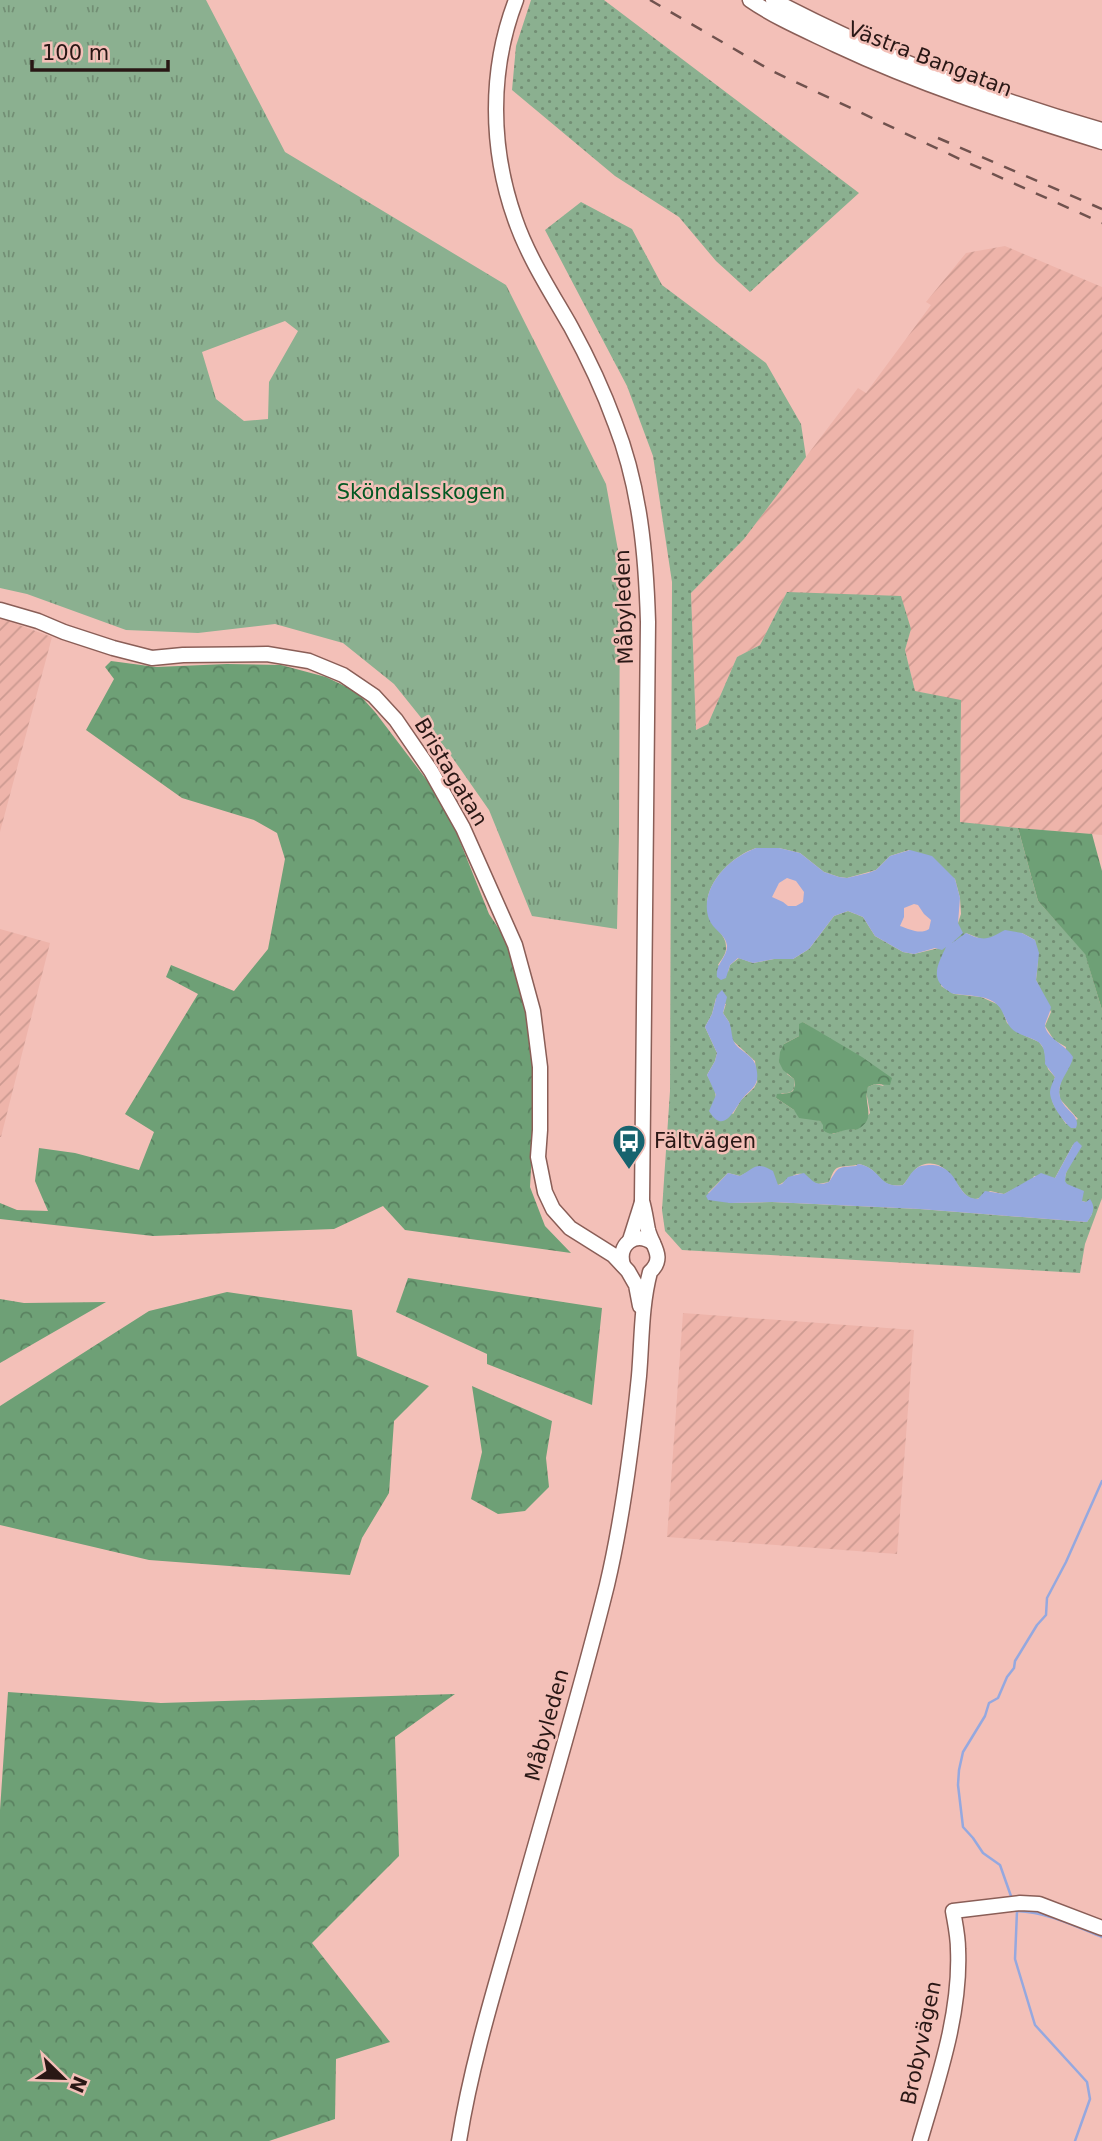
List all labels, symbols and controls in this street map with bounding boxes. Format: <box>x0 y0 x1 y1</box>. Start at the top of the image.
street label: Västra Bangatan <box>844 17 1016 101</box>
scale bar <box>32 28 168 72</box>
text: 100 m <box>42 41 109 65</box>
park label: Sköndalsskogen <box>337 480 505 504</box>
street label: Måbyleden <box>609 549 638 665</box>
street label: Bristagatan <box>409 714 493 830</box>
bus stop icon: Fältvägen <box>610 1122 648 1171</box>
place label: Fältvägen <box>654 1129 756 1153</box>
street label: Måbyleden <box>520 1666 573 1784</box>
street label: Brobyvägen <box>896 1979 946 2107</box>
north arrow <box>28 2043 98 2113</box>
text: N <box>65 2073 92 2096</box>

